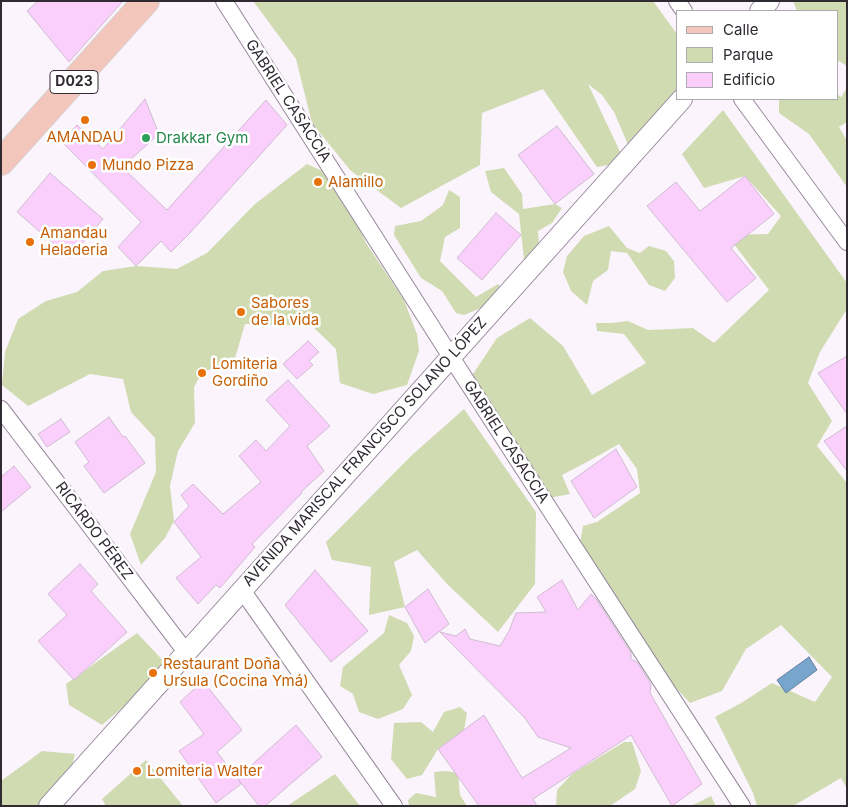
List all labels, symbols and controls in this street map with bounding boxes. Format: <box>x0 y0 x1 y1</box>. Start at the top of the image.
legend <box>676 10 838 100</box>
text: Calle <box>723 20 758 39</box>
street label: GABRIEL CASACCIA <box>241 36 335 166</box>
text: Parque <box>723 45 773 64</box>
road number: D023 <box>50 70 98 94</box>
text: Edificio <box>723 70 775 89</box>
marker: AMANDAU <box>79 114 91 126</box>
place label: AMANDAU <box>46 128 124 146</box>
place label: Drakkar Gym <box>156 129 248 147</box>
marker: Drakkar Gym <box>140 132 152 144</box>
place label: Mundo Pizza <box>102 156 194 174</box>
marker: Mundo Pizza <box>86 159 98 171</box>
place label: Alamillo <box>328 173 383 191</box>
marker: Alamillo <box>312 176 324 188</box>
place label: Amandau Heladeria <box>40 224 108 259</box>
marker: Amandau Heladeria <box>24 236 36 248</box>
place label: Sabores de la vida <box>251 294 319 329</box>
marker: Sabores de la vida <box>235 306 247 318</box>
street label: AVENIDA MARISCAL FRANCISCO SOLANO LÓPEZ <box>239 314 491 590</box>
place label: Lomiteria Gordiño <box>212 355 278 390</box>
marker: Lomiteria Gordiño <box>196 367 208 379</box>
street label: GABRIEL CASACCIA <box>459 377 553 507</box>
street label: RICARDO PÉREZ <box>51 479 137 583</box>
place label: Restaurant Doña Ursula (Cocina Ymá) <box>163 655 309 690</box>
marker: Restaurant Doña Ursula (Cocina Ymá) <box>147 667 159 679</box>
place label: Lomiteria Walter <box>147 762 262 780</box>
marker: Lomiteria Walter <box>131 765 143 777</box>

